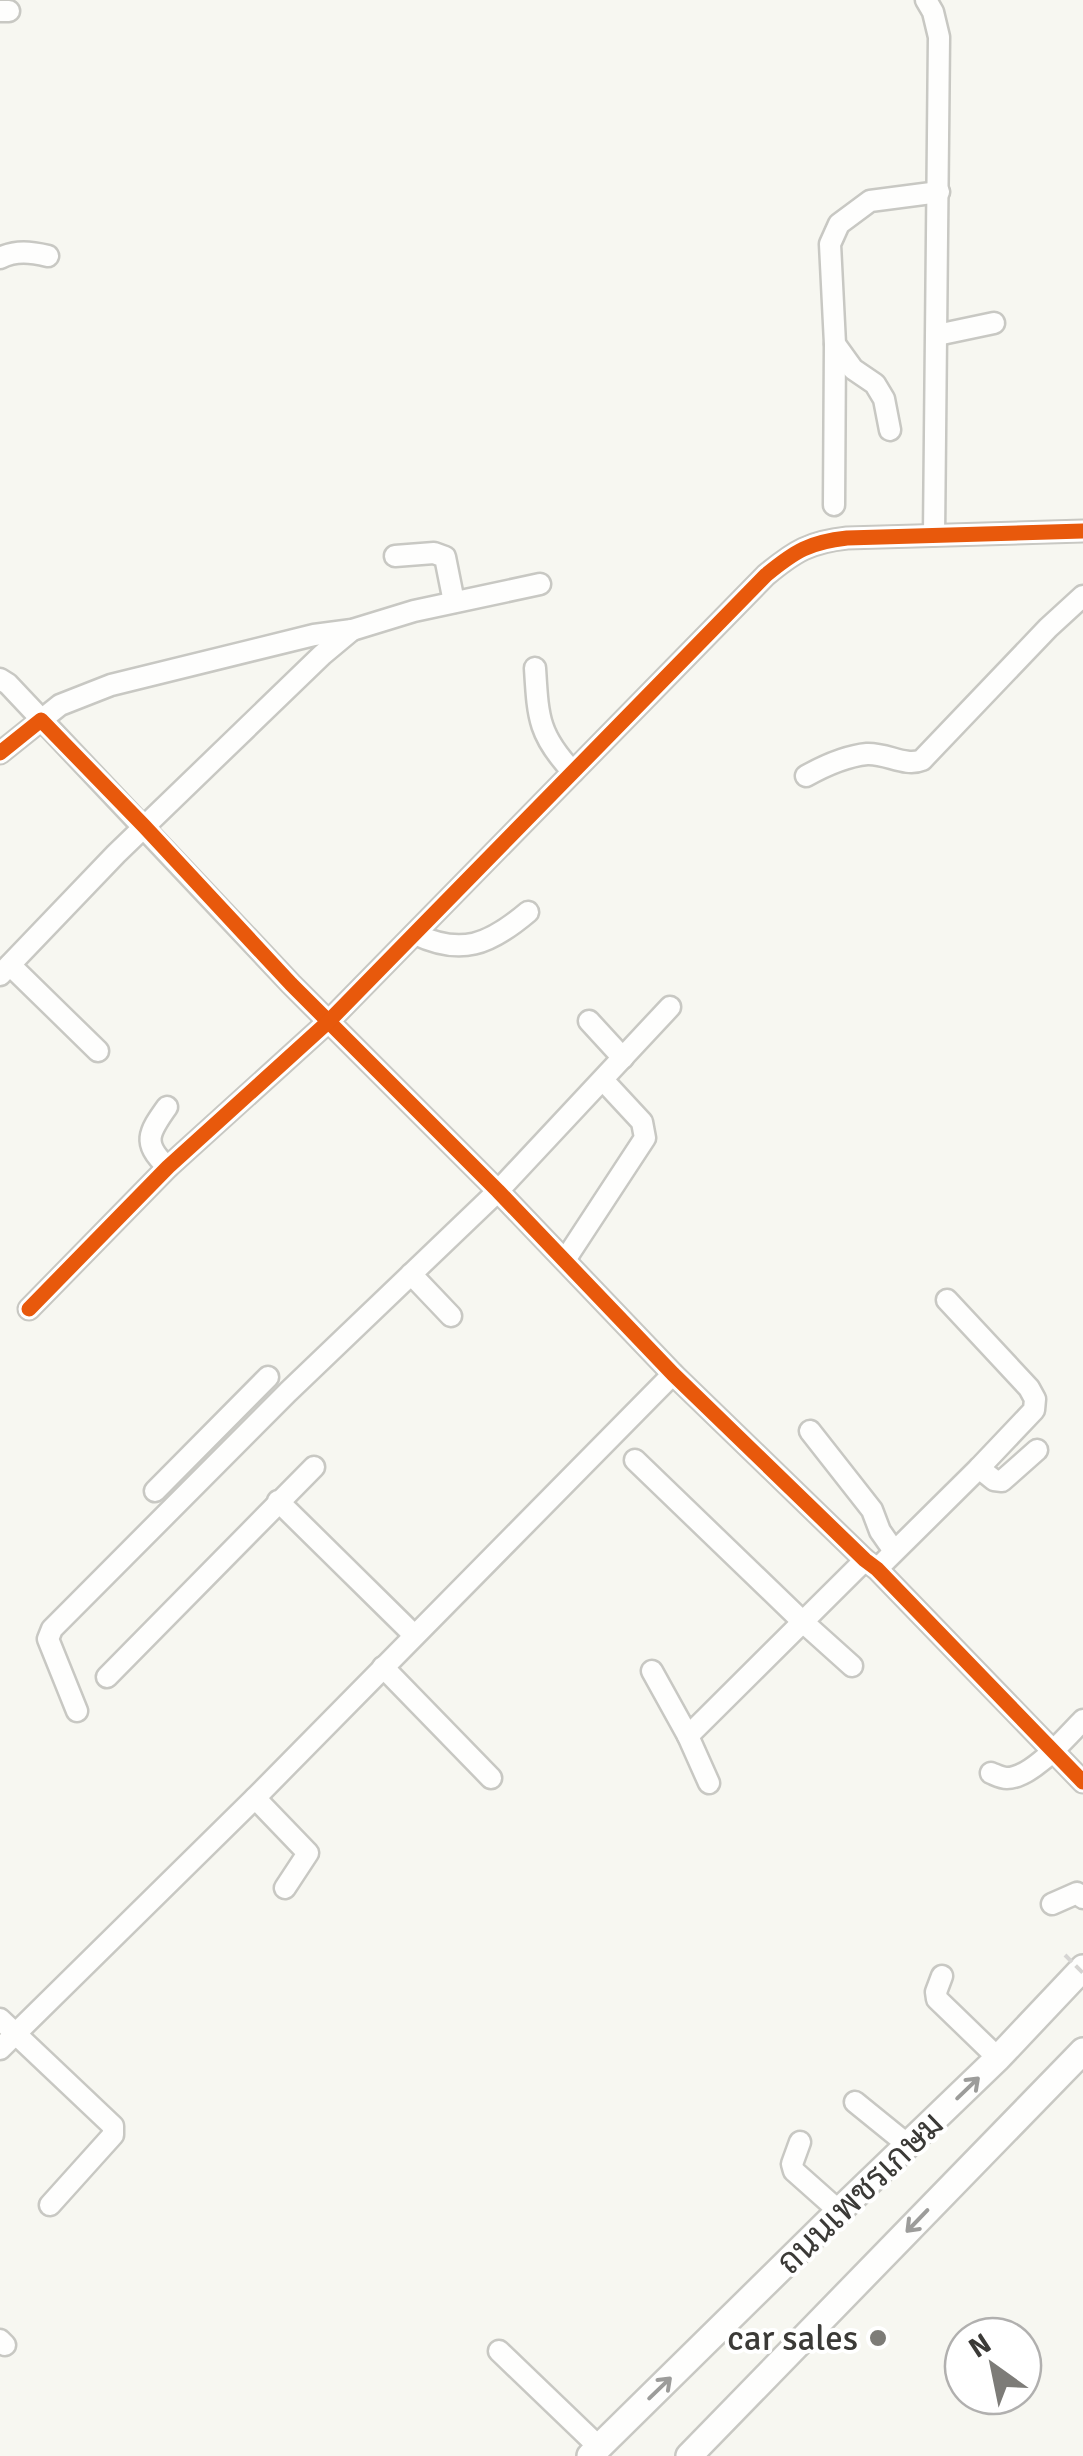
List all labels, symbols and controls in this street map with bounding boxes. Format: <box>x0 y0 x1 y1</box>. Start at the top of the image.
one-way arrow <box>955 2076 979 2100</box>
street label: ถนนเพชรเกษม <box>768 2103 952 2283</box>
one-way arrow <box>905 2208 929 2232</box>
north arrow <box>943 2316 1043 2416</box>
place label: car sales <box>727 2317 858 2360</box>
text: N <box>962 2326 997 2365</box>
marker: car sales <box>867 2327 889 2349</box>
one-way arrow <box>647 2376 671 2400</box>

